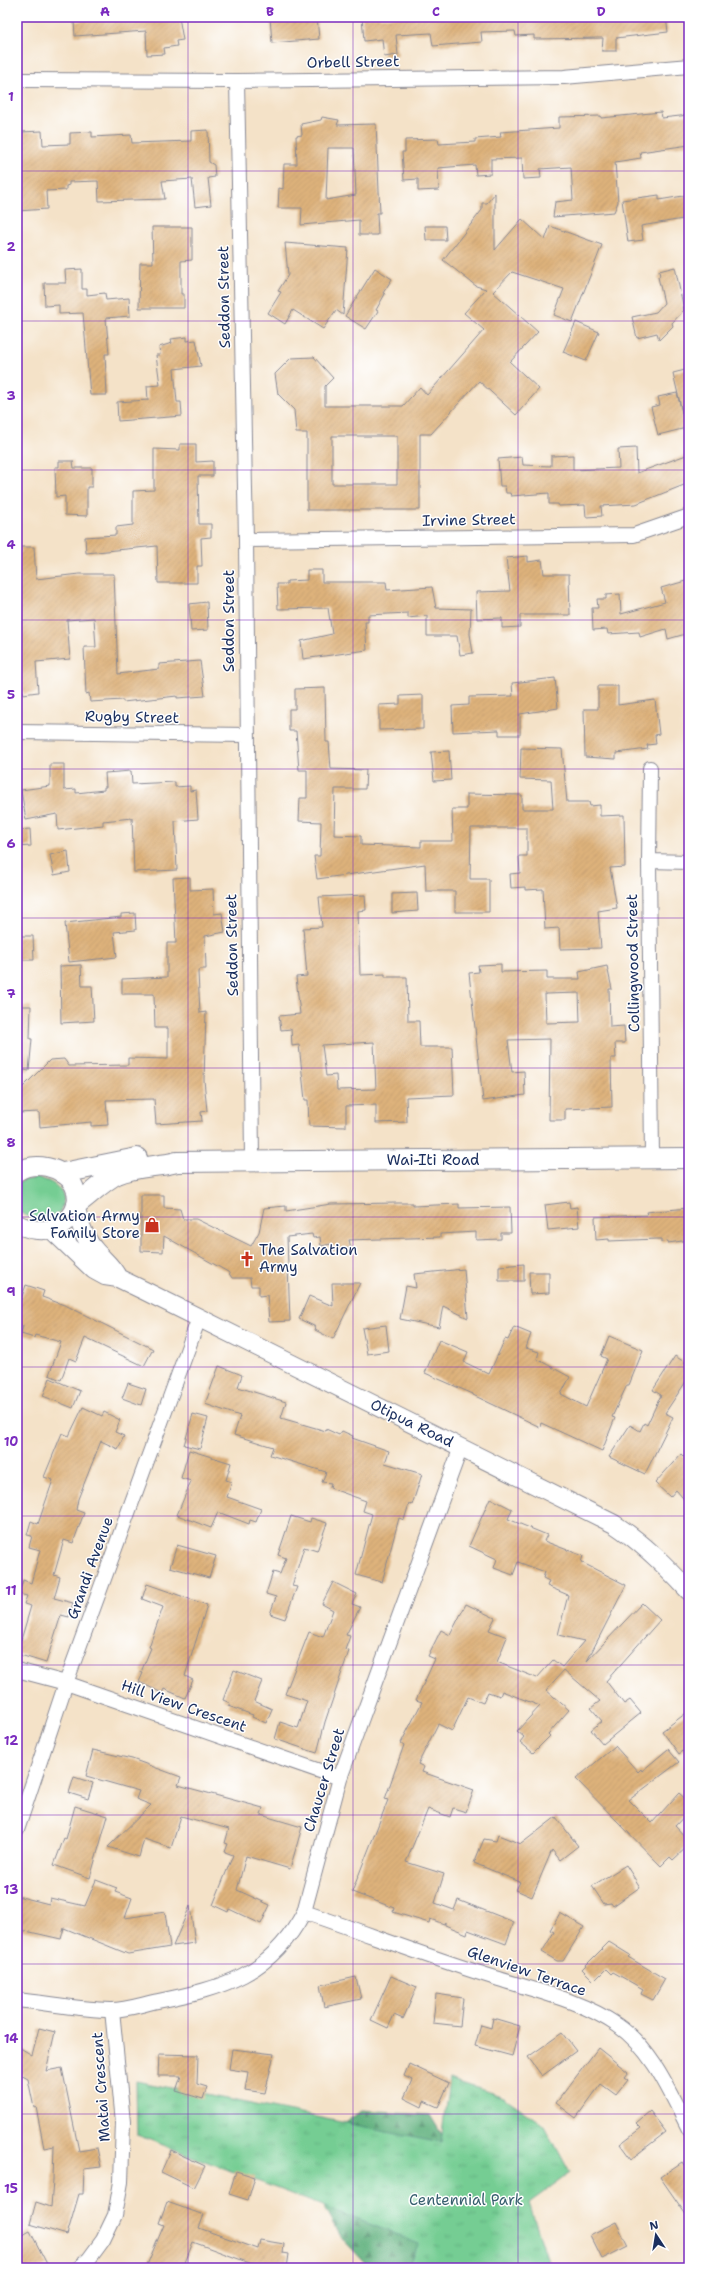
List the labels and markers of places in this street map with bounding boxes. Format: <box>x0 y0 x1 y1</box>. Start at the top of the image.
place label: Salvation Army Family Store <box>29 1206 140 1243</box>
shop icon: Salvation Army Family Store <box>143 1216 161 1234</box>
place label: The Salvation Army <box>259 1240 357 1277</box>
church icon: The Salvation Army <box>238 1250 256 1268</box>

